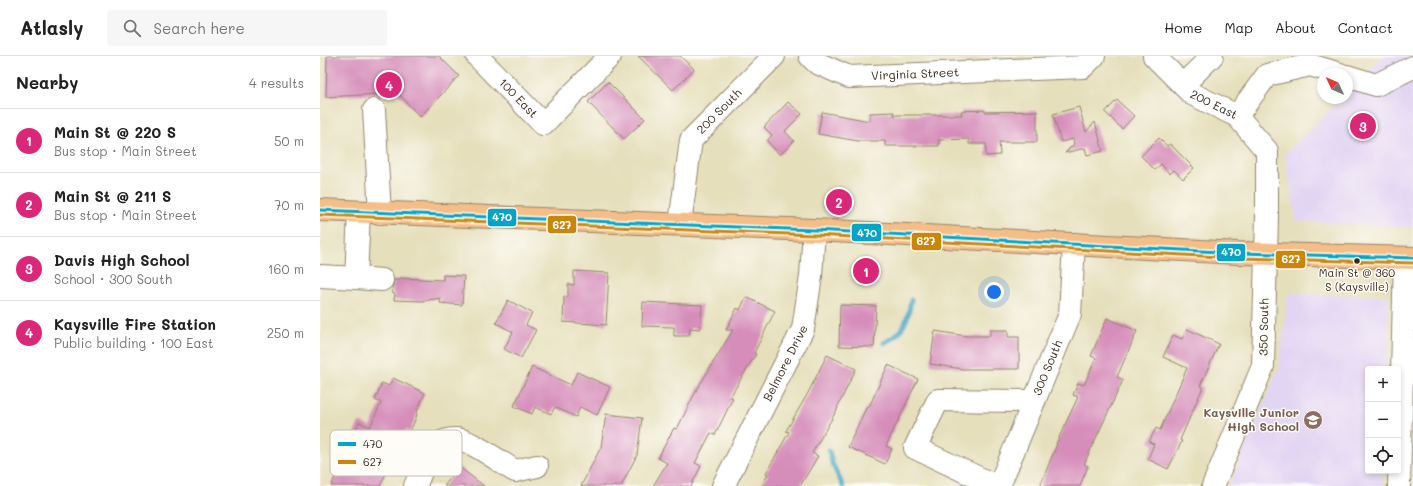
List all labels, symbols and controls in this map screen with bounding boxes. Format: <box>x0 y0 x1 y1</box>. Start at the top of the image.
search box <box>107 10 387 46</box>
text: Atlasly <box>20 15 83 40</box>
icon: search <box>121 17 143 39</box>
text: Search here <box>153 18 245 38</box>
text: Home <box>1164 18 1202 37</box>
text: Map <box>1224 18 1253 37</box>
text: About <box>1275 18 1316 37</box>
text: Contact <box>1338 18 1393 37</box>
street label: Virginia Street <box>871 63 959 83</box>
north arrow <box>1317 68 1353 104</box>
pin: 4 <box>376 70 402 100</box>
text: Nearby <box>16 71 78 93</box>
text: 4 results <box>249 74 304 91</box>
street label: 100 East <box>496 74 542 121</box>
street label: 200 South <box>693 84 745 137</box>
street label: 200 East <box>1188 85 1241 122</box>
pin: 3 <box>1350 111 1376 141</box>
text: Main St @ 220 S <box>54 122 176 142</box>
text: 1 <box>26 132 32 149</box>
text: 50 m <box>274 132 304 149</box>
text: Bus stop · Main Street <box>54 142 197 159</box>
text: Main St @ 211 S <box>54 186 171 206</box>
pin: 2 <box>826 187 852 217</box>
text: 2 <box>25 196 33 213</box>
text: 70 m <box>274 196 304 213</box>
text: Bus stop · Main Street <box>54 206 197 223</box>
line badge: 470 <box>487 208 517 227</box>
text: 470 <box>492 209 512 224</box>
line badge: 627 <box>547 215 577 234</box>
text: 627 <box>553 217 571 232</box>
line badge: 470 <box>851 223 882 242</box>
text: 470 <box>857 225 877 240</box>
line badge: 627 <box>911 232 942 251</box>
text: 627 <box>917 233 935 248</box>
line badge: 470 <box>1216 243 1246 262</box>
text: 470 <box>1221 244 1241 259</box>
text: Davis High School <box>54 250 190 270</box>
line badge: 627 <box>1275 250 1306 269</box>
text: 627 <box>1282 251 1300 266</box>
pin: 1 <box>853 256 879 286</box>
marker: Main St @ 360 S (Kaysville) <box>1352 256 1362 266</box>
text: 3 <box>25 260 33 277</box>
text: 160 m <box>268 260 304 277</box>
place label: Main St @ 360 S (Kaysville) <box>1319 265 1395 294</box>
text: School · 300 South <box>54 270 172 287</box>
your location <box>984 282 1004 302</box>
street label: 350 South <box>1254 298 1272 356</box>
text: Kaysville Fire Station <box>54 314 216 334</box>
street label: Belmore Drive <box>759 322 811 404</box>
text: 4 <box>25 324 33 341</box>
text: 250 m <box>267 324 304 341</box>
text: Public building · 100 East <box>54 334 214 351</box>
street label: 300 South <box>1028 337 1066 397</box>
map controls <box>1365 366 1401 474</box>
button: + <box>1365 366 1401 402</box>
button: − <box>1365 402 1401 438</box>
place label: Kaysville Junior High School <box>1203 404 1299 434</box>
school or university icon: Kaysville Junior High School <box>1302 409 1324 431</box>
legend <box>330 430 462 476</box>
text: 470 <box>363 436 383 451</box>
button: locate <box>1365 438 1401 474</box>
text: 627 <box>363 454 382 469</box>

